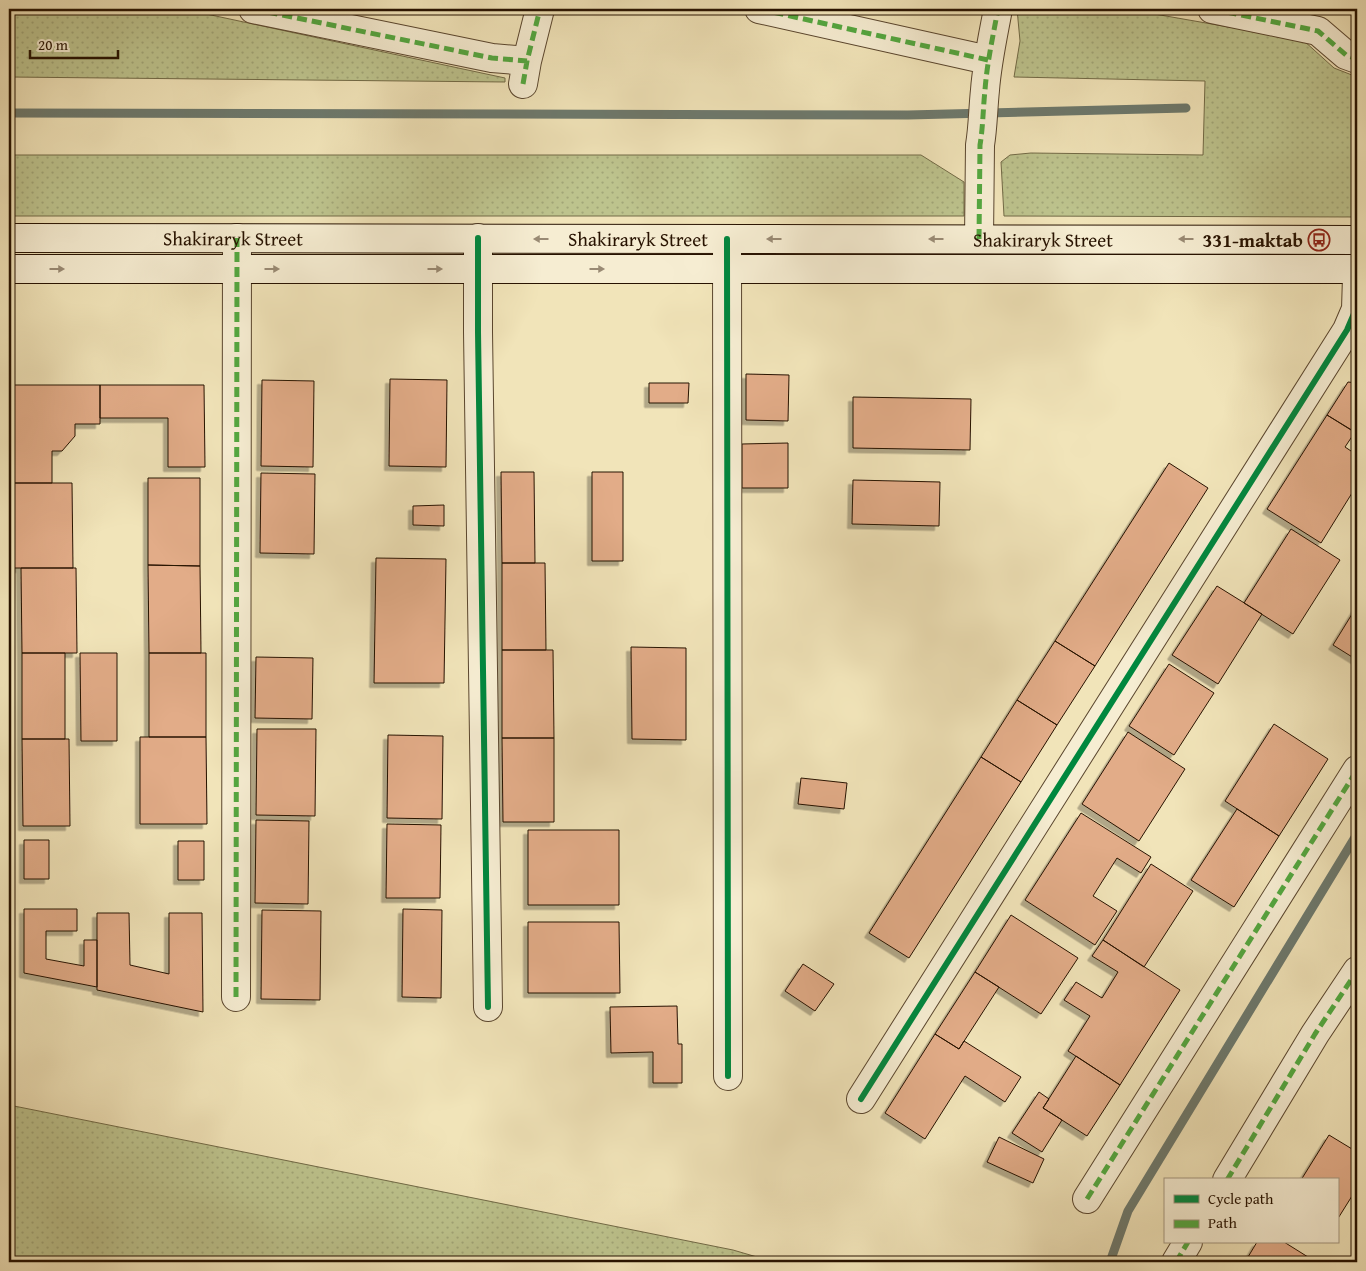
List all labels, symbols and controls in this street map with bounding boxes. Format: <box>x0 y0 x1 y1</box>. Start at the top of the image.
scale bar <box>30 28 118 60</box>
text: 20 m <box>38 34 69 55</box>
street label: Shakiraryk Street <box>163 224 303 252</box>
street label: Shakiraryk Street <box>568 225 708 253</box>
street label: Shakiraryk Street <box>973 225 1113 254</box>
place label: 331-maktab <box>1202 226 1303 254</box>
bus stop icon: 331-maktab <box>1307 228 1331 252</box>
one-way arrow <box>533 235 549 243</box>
one-way arrow <box>765 235 781 243</box>
one-way arrow <box>928 235 944 243</box>
one-way arrow <box>1178 235 1194 243</box>
one-way arrow <box>50 265 66 273</box>
one-way arrow <box>265 265 281 273</box>
one-way arrow <box>427 265 443 273</box>
one-way arrow <box>590 265 606 273</box>
legend <box>1164 1178 1338 1244</box>
text: Cycle path <box>1208 1188 1274 1209</box>
text: Path <box>1208 1212 1237 1233</box>

